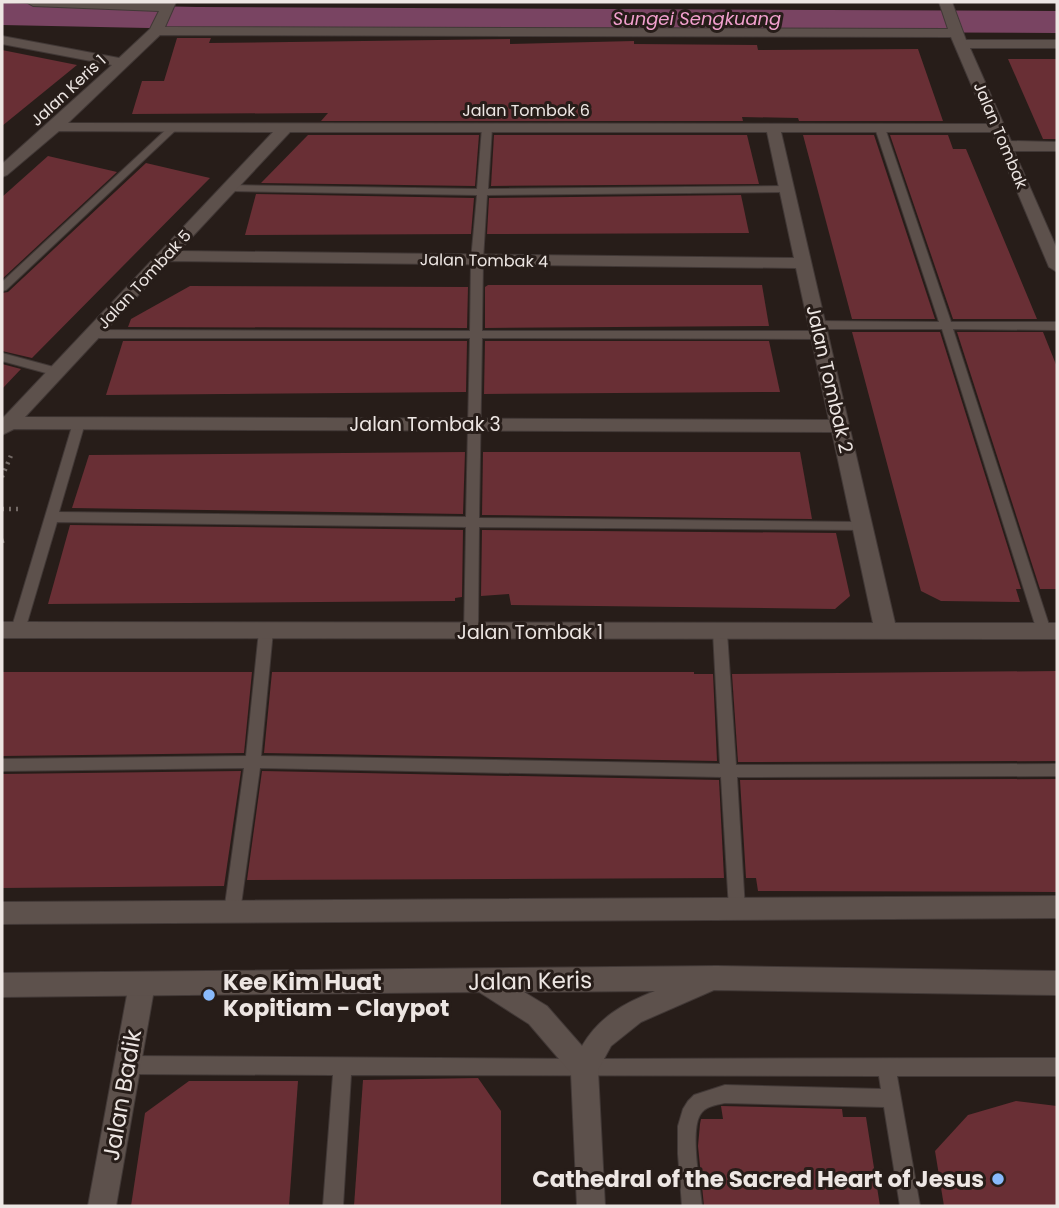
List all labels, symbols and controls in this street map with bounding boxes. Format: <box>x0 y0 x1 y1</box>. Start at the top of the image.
water label: Sungei Sengkuang <box>613 6 781 31</box>
street label: Jalan Keris 1 <box>25 49 111 131</box>
street label: Jalan Tombak <box>968 78 1034 193</box>
street label: Jalan Tombok 6 <box>462 99 590 122</box>
street label: Jalan Tombak 5 <box>92 225 196 334</box>
street label: Jalan Tombak 4 <box>420 248 548 273</box>
street label: Jalan Tombak 2 <box>799 302 860 456</box>
street label: Jalan Tombak 3 <box>349 411 501 438</box>
street label: Jalan Tombak 1 <box>457 619 603 646</box>
street label: Jalan Keris <box>468 964 592 998</box>
place label: Kee Kim Huat Kopitiam - Claypot <box>223 966 449 1024</box>
marker: Kee Kim Huat Kopitiam - Claypot <box>201 987 217 1003</box>
street label: Jalan Badik <box>95 1027 149 1163</box>
place label: Cathedral of the Sacred Heart of Jesus <box>532 1163 984 1195</box>
marker: Cathedral of the Sacred Heart of Jesus <box>990 1171 1006 1187</box>

